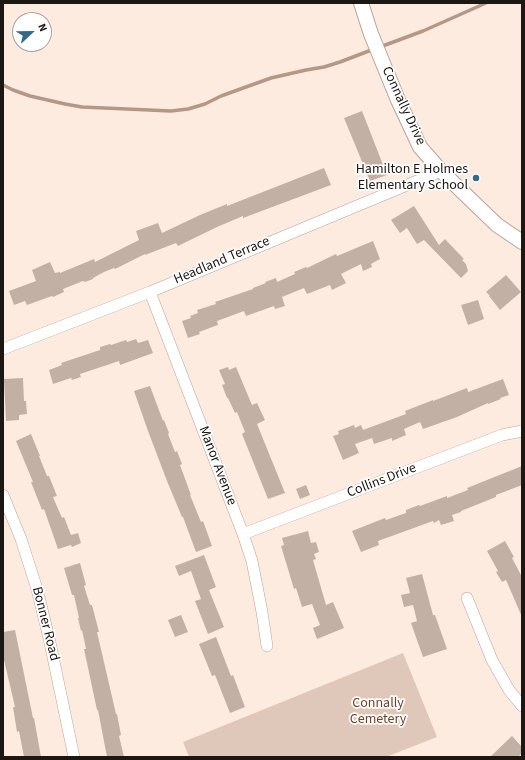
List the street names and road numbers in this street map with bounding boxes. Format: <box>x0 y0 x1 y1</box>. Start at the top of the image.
street label: Connally Drive <box>377 64 429 148</box>
street label: Headland Terrace <box>172 233 272 289</box>
street label: Manor Avenue <box>194 424 240 508</box>
street label: Collins Drive <box>345 460 419 502</box>
street label: Bonner Road <box>28 585 62 663</box>

